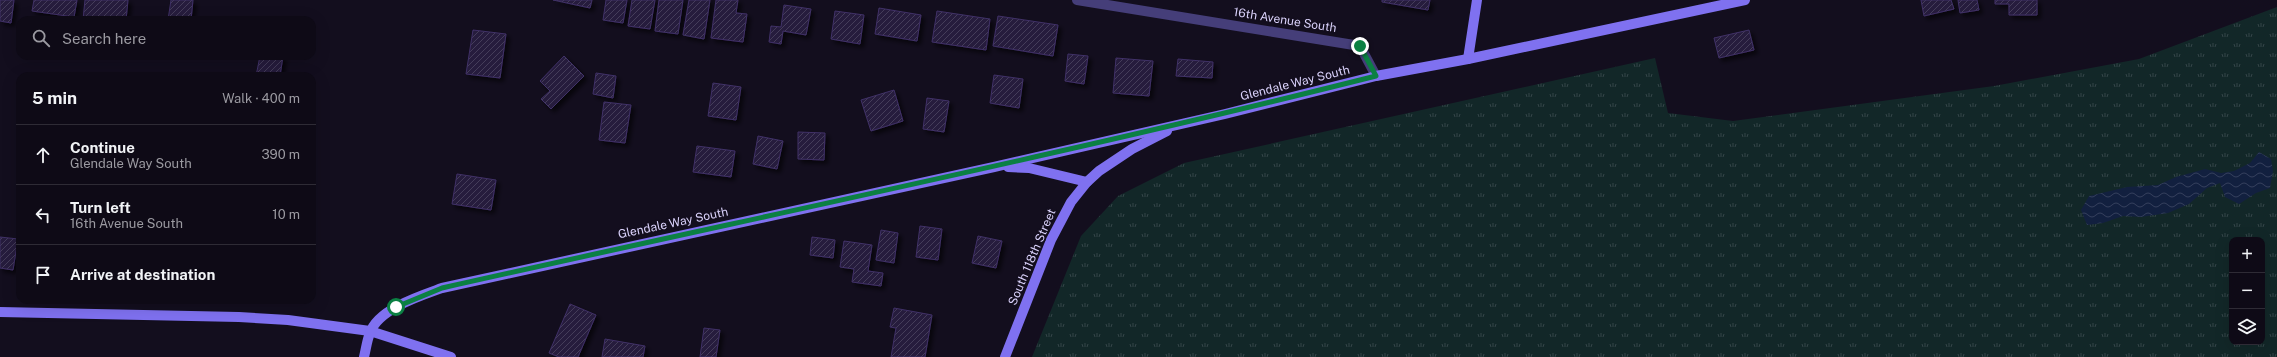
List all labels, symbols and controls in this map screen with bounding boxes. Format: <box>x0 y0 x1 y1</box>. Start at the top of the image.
street label: 16th Avenue South <box>1232 5 1338 35</box>
search box <box>16 16 316 60</box>
icon: search <box>30 27 52 49</box>
text: Search here <box>62 30 146 47</box>
route end <box>1351 37 1369 55</box>
street label: Glendale Way South <box>1239 63 1351 103</box>
text: 5 min <box>32 88 77 108</box>
text: Walk · 400 m <box>222 91 300 106</box>
text: Continue <box>70 139 135 156</box>
icon: ahead <box>32 144 54 166</box>
text: 390 m <box>262 147 300 162</box>
text: Glendale Way South <box>70 156 192 171</box>
text: Turn left <box>70 199 131 216</box>
icon: left <box>32 204 54 226</box>
street label: Glendale Way South <box>617 204 729 242</box>
street label: South 118th Street <box>1005 206 1059 307</box>
text: 10 m <box>272 207 300 222</box>
text: 16th Avenue South <box>70 216 183 231</box>
map controls <box>2229 237 2265 345</box>
button: + <box>2229 237 2265 273</box>
icon: arrive <box>32 264 54 286</box>
text: Arrive at destination <box>70 266 215 283</box>
button: − <box>2229 273 2265 309</box>
route start <box>387 298 405 316</box>
button: layers <box>2229 309 2265 345</box>

